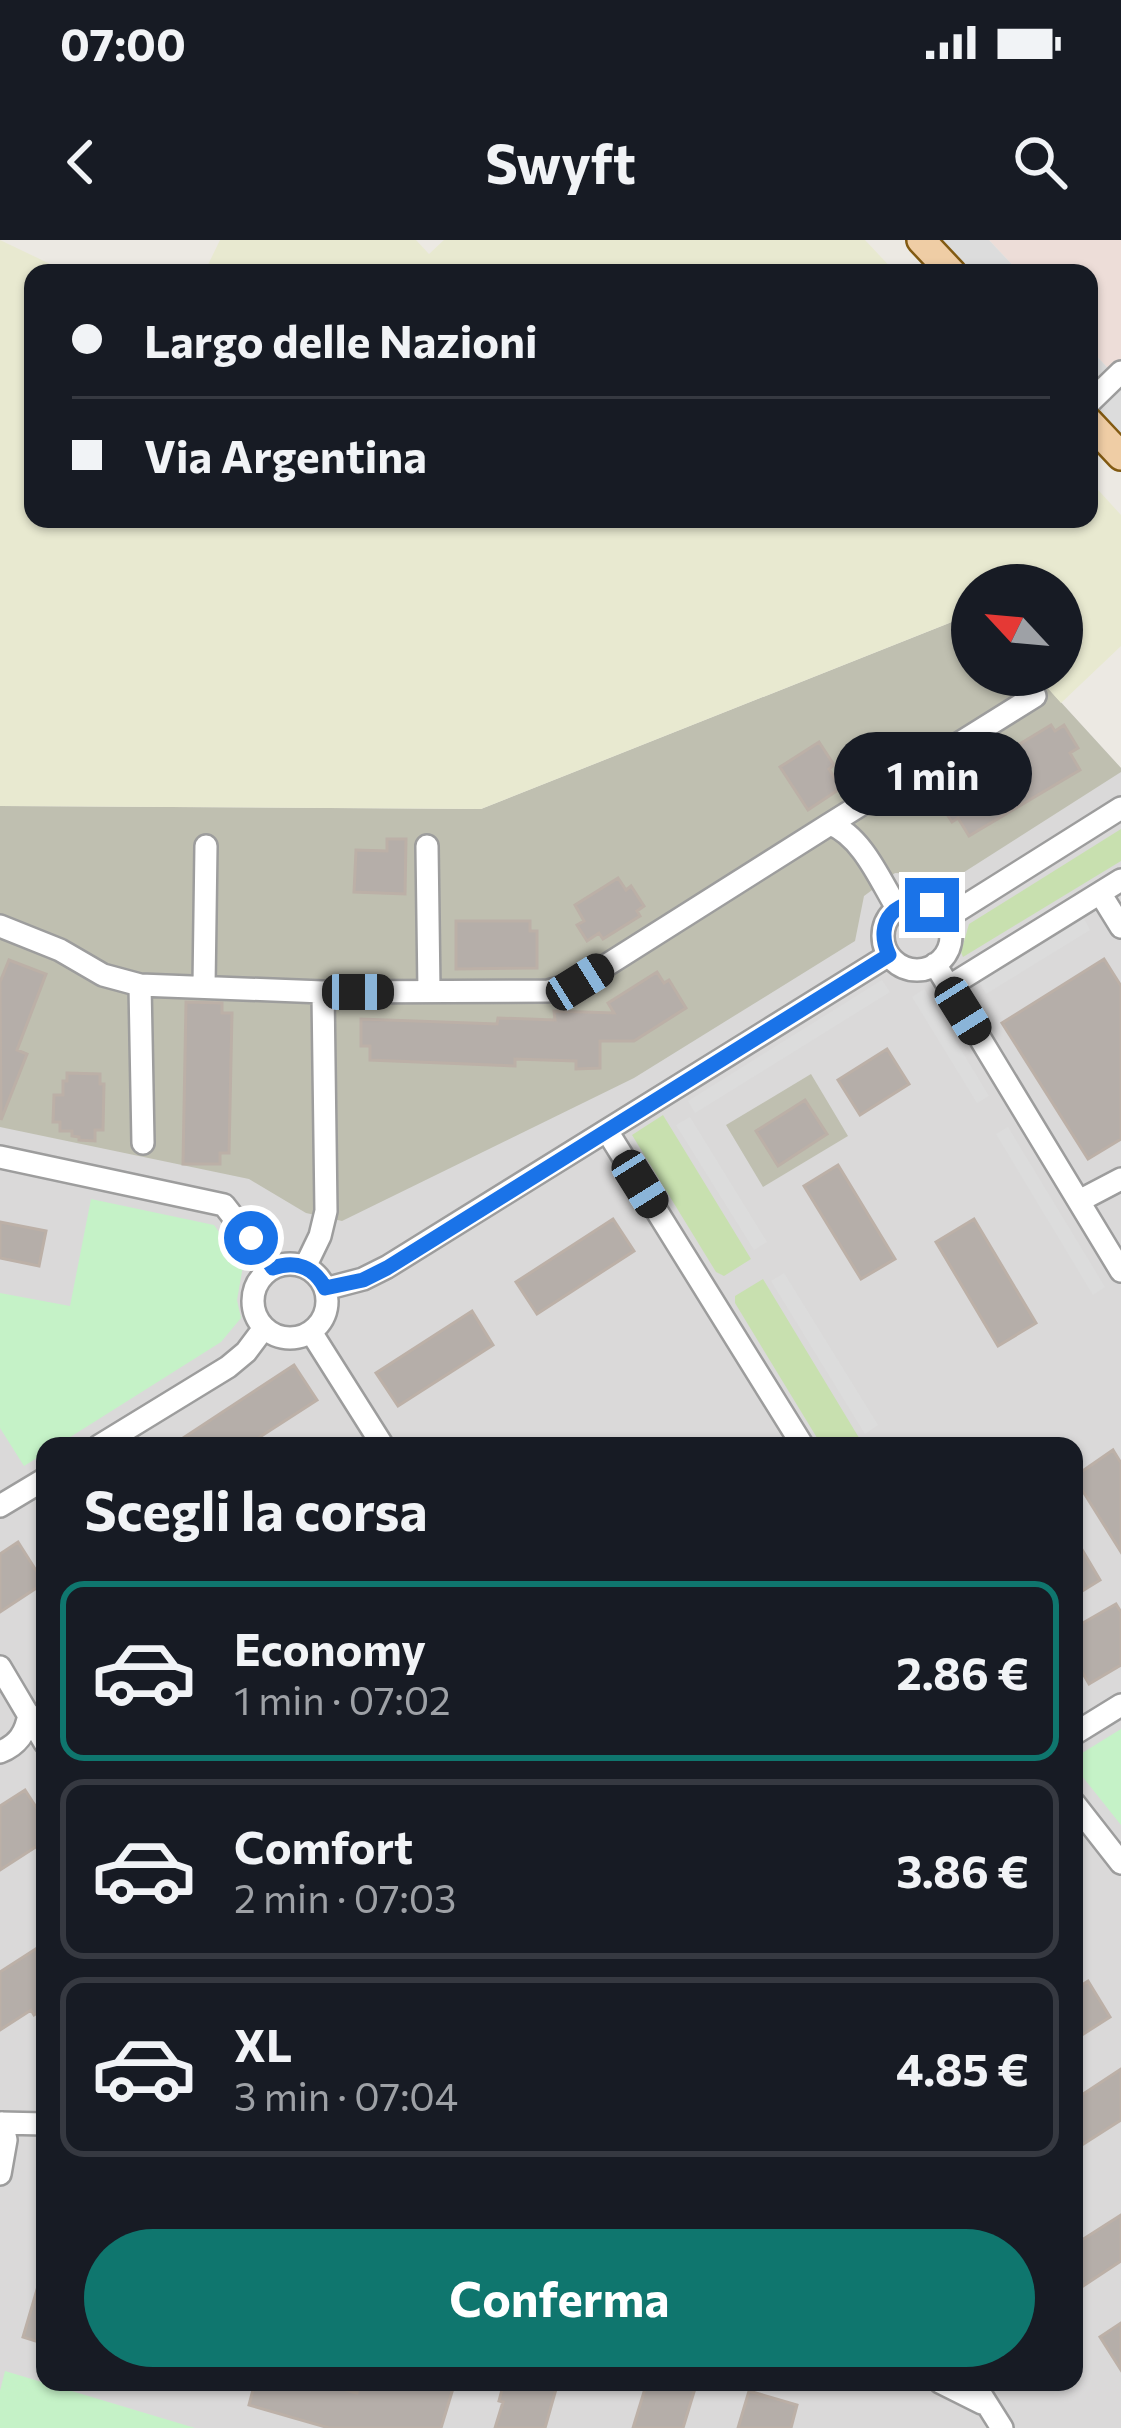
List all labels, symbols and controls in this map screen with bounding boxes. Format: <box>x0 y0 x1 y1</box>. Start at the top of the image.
text: 07:00 <box>60 15 186 70</box>
icon: back <box>48 129 114 195</box>
text: Swyft <box>485 129 636 195</box>
icon: search <box>1007 129 1073 195</box>
text: Largo delle Nazioni <box>144 312 538 367</box>
text: Via Argentina <box>144 427 427 482</box>
north arrow <box>951 564 1083 696</box>
map controls <box>951 564 1083 696</box>
callout: 1 min <box>833 731 1031 815</box>
text: 1 min <box>887 750 979 798</box>
route end <box>905 878 959 932</box>
car <box>540 948 620 1016</box>
car <box>929 971 997 1051</box>
car <box>322 974 394 1010</box>
car <box>606 1144 674 1224</box>
route start <box>224 1211 278 1265</box>
text: Scegli la corsa <box>84 1476 428 1542</box>
icon: car <box>90 1617 198 1725</box>
text: Economy <box>234 1620 426 1675</box>
text: 2.86 € <box>896 1644 1029 1699</box>
text: 1 min · 07:02 <box>234 1675 451 1723</box>
icon: car <box>90 1815 198 1923</box>
text: Comfort <box>234 1818 413 1873</box>
text: 3.86 € <box>896 1842 1029 1897</box>
text: 2 min · 07:03 <box>234 1873 456 1921</box>
icon: car <box>90 2013 198 2121</box>
text: XL <box>234 2016 292 2071</box>
text: 4.85 € <box>896 2040 1029 2095</box>
text: 3 min · 07:04 <box>234 2071 458 2119</box>
button: Conferma <box>84 2229 1035 2367</box>

